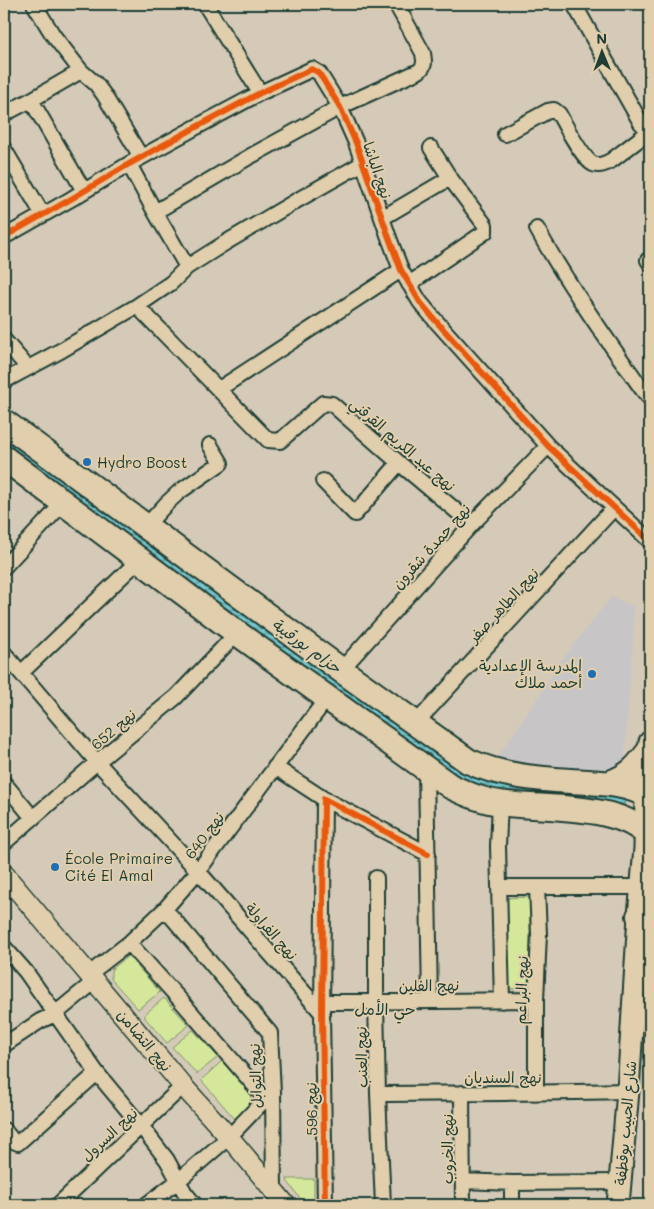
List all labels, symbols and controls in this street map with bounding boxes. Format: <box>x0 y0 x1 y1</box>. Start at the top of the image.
north arrow <box>576 28 626 78</box>
text: N <box>596 29 607 48</box>
street label: نهج الباشا <box>358 139 397 202</box>
street label: نهج عبد الكريم القرقني <box>343 393 460 498</box>
place label: Hydro Boost <box>97 452 187 472</box>
marker: Hydro Boost <box>81 456 93 468</box>
street label: نهج حمدة شقرون <box>387 499 475 594</box>
street label: نهج الطاهر صفر <box>462 563 544 649</box>
water label: حزام بورقيبة <box>266 613 347 680</box>
place label: المدرسة الإعدادية أحمد ملاك <box>479 655 582 692</box>
marker: المدرسة الإعدادية أحمد ملاك <box>586 668 598 680</box>
street label: نهج 652 <box>86 704 140 755</box>
street label: نهج 640 <box>180 807 229 863</box>
place label: École Primaire Cité El Amal <box>65 848 173 885</box>
marker: École Primaire Cité El Amal <box>49 861 61 873</box>
street label: نهج الفراولة <box>241 898 302 965</box>
street label: نهج البراعم <box>510 955 535 1025</box>
street label: نهج الفلين <box>398 974 460 997</box>
district label: حي الأمل <box>354 998 416 1024</box>
street label: نهج التضامن <box>112 1005 177 1076</box>
street label: نهج العنب <box>350 1026 373 1088</box>
street label: نهج التوابل <box>244 1043 267 1109</box>
street label: شارع الحبيب بوقطفة <box>610 1060 641 1186</box>
street label: نهج السنديان <box>464 1067 542 1088</box>
street label: نهج 596 <box>301 1082 322 1136</box>
street label: نهج السرول <box>76 1103 142 1166</box>
street label: نهج الخروب <box>437 1114 458 1184</box>

